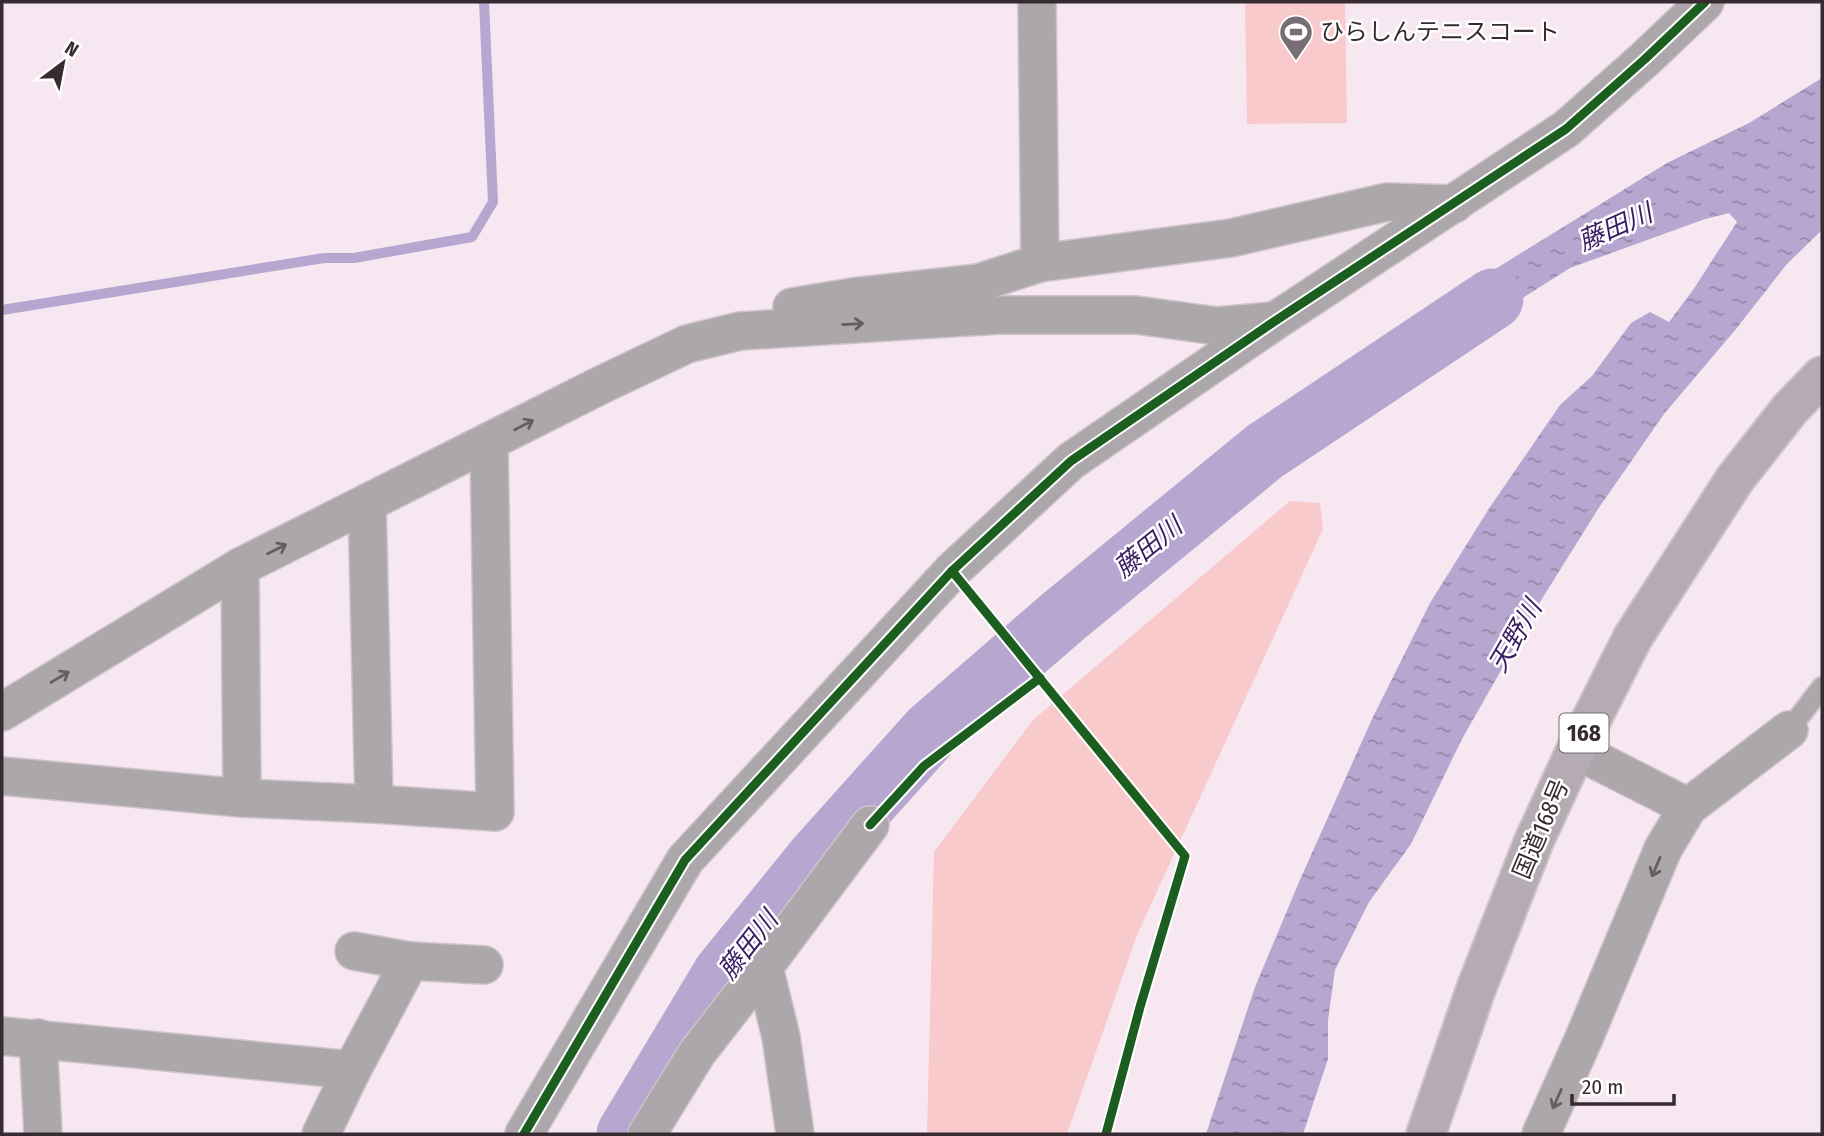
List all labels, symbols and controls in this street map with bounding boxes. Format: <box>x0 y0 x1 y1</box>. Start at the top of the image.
sports icon: ひらしんテニスコート <box>1277 13 1315 62</box>
place label: ひらしんテニスコート <box>1320 18 1560 46</box>
north arrow <box>28 28 98 98</box>
text: N <box>61 36 83 62</box>
water label: 藤田川 <box>1573 196 1660 257</box>
one-way arrow <box>841 317 864 330</box>
one-way arrow <box>513 417 534 431</box>
water label: 藤田川 <box>1108 509 1191 584</box>
one-way arrow <box>266 541 287 555</box>
water label: 天野川 <box>1483 592 1550 678</box>
one-way arrow <box>50 670 70 684</box>
road number: 168 <box>1560 713 1608 752</box>
street label: 国道168号 <box>1508 775 1574 883</box>
one-way arrow <box>1648 856 1661 877</box>
water label: 藤田川 <box>712 903 786 986</box>
scale bar <box>1572 1062 1674 1106</box>
text: 20 m <box>1582 1074 1623 1100</box>
one-way arrow <box>1550 1088 1563 1109</box>

